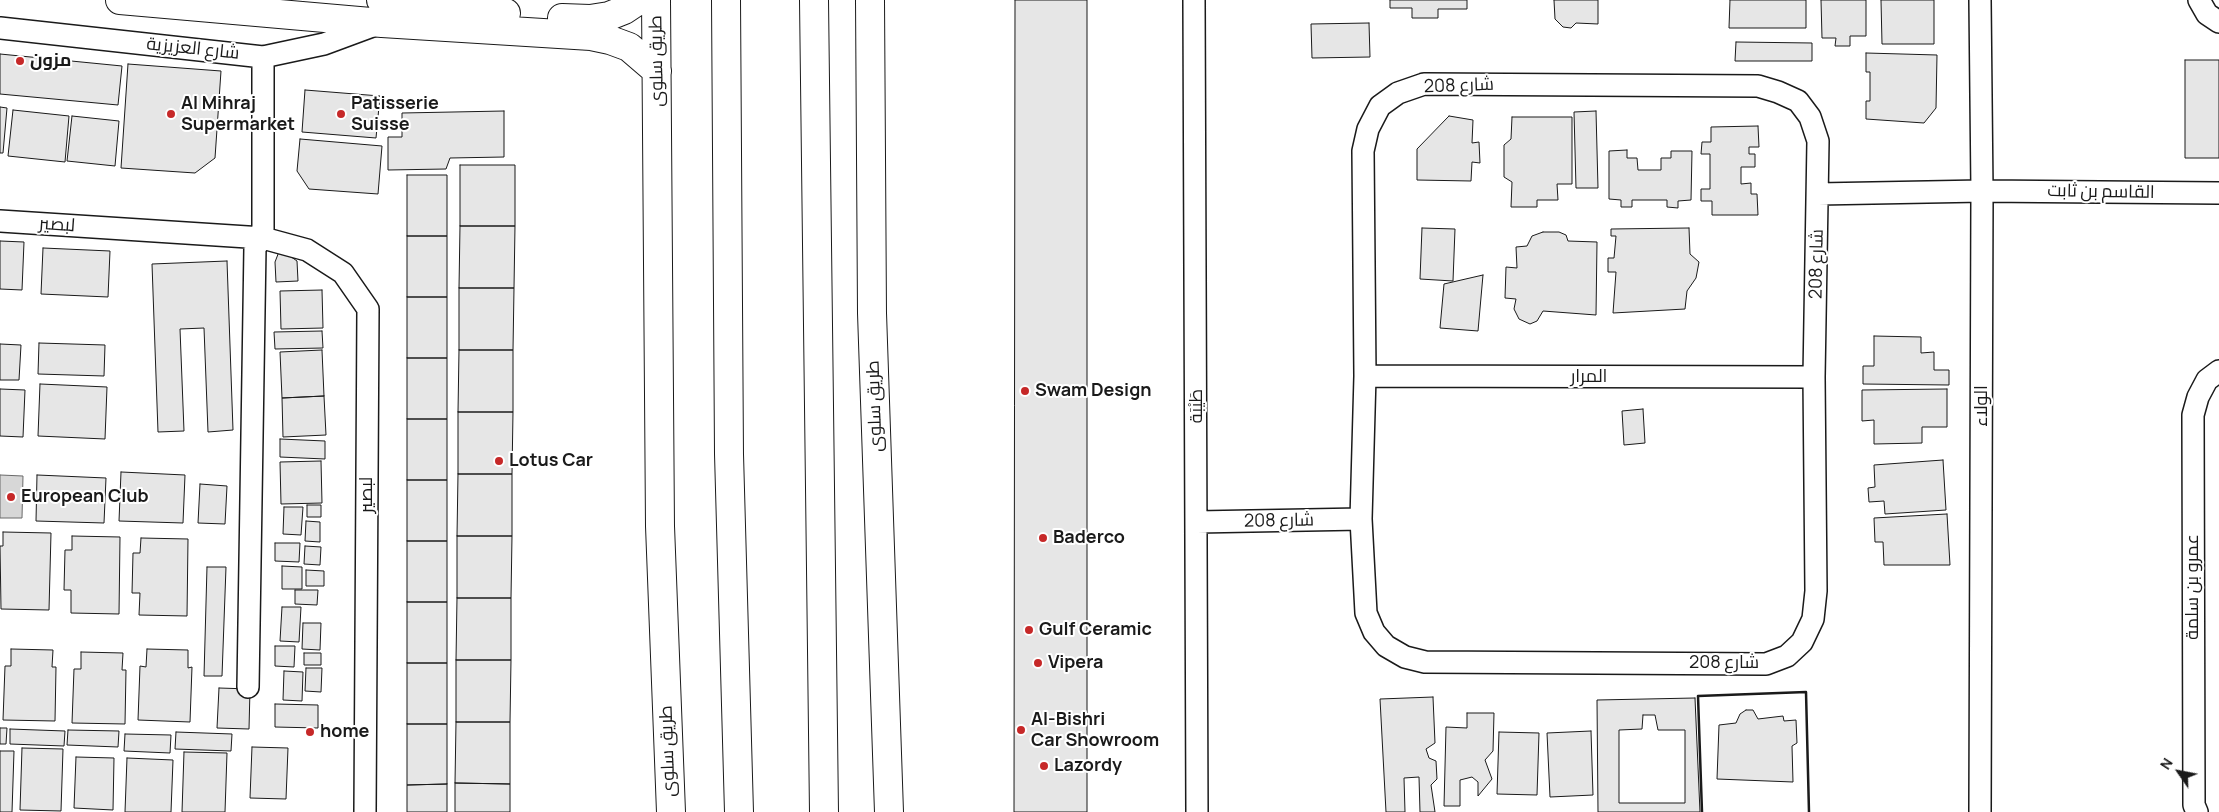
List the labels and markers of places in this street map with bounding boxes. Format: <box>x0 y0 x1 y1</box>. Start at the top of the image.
place label: مزون <box>30 50 71 72</box>
marker: مزون <box>14 55 26 67</box>
place label: Al Mihraj Supermarket <box>181 93 295 136</box>
place label: Patisserie Suisse <box>351 93 439 136</box>
marker: Al Mihraj Supermarket <box>165 108 177 120</box>
marker: Patisserie Suisse <box>335 108 347 120</box>
place label: Swam Design <box>1035 380 1151 402</box>
marker: Swam Design <box>1019 385 1031 397</box>
place label: Lotus Car <box>509 450 593 472</box>
marker: Lotus Car <box>493 455 505 467</box>
place label: European Club <box>21 486 149 508</box>
marker: European Club <box>5 491 17 503</box>
place label: Baderco <box>1053 527 1125 549</box>
marker: Baderco <box>1037 532 1049 544</box>
place label: Gulf Ceramic <box>1039 619 1152 641</box>
marker: Gulf Ceramic <box>1023 624 1035 636</box>
place label: Vipera <box>1048 652 1103 674</box>
marker: Vipera <box>1032 657 1044 669</box>
place label: Al-Bishri Car Showroom <box>1031 709 1159 752</box>
place label: home <box>320 721 369 743</box>
marker: Al-Bishri Car Showroom <box>1015 724 1027 736</box>
marker: home <box>304 726 316 738</box>
place label: Lazordy <box>1054 755 1122 777</box>
marker: Lazordy <box>1038 760 1050 772</box>

